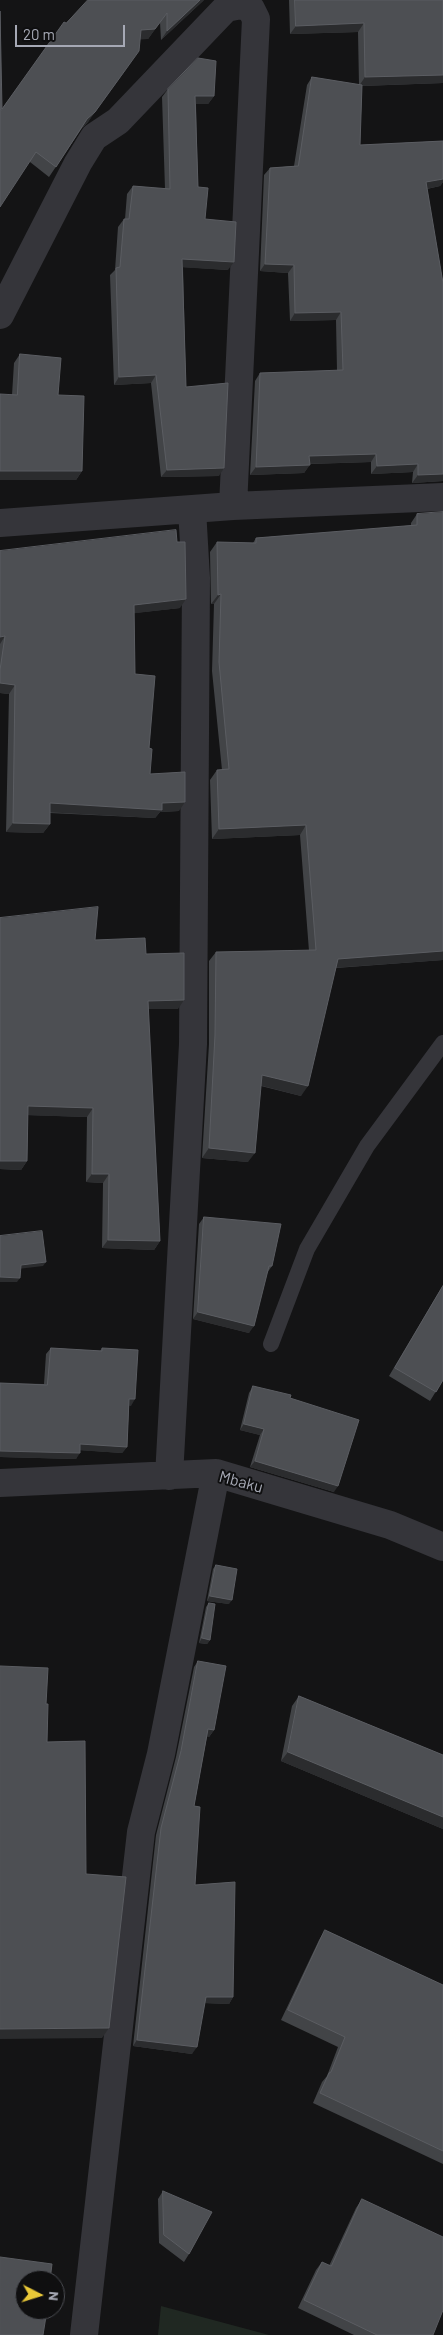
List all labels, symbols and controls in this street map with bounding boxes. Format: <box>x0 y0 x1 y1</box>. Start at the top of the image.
scale bar <box>18 15 128 47</box>
text: 20 m <box>23 25 55 43</box>
street label: Mbaku <box>217 1467 265 1497</box>
north arrow <box>15 2270 65 2320</box>
text: N <box>46 2291 63 2302</box>

